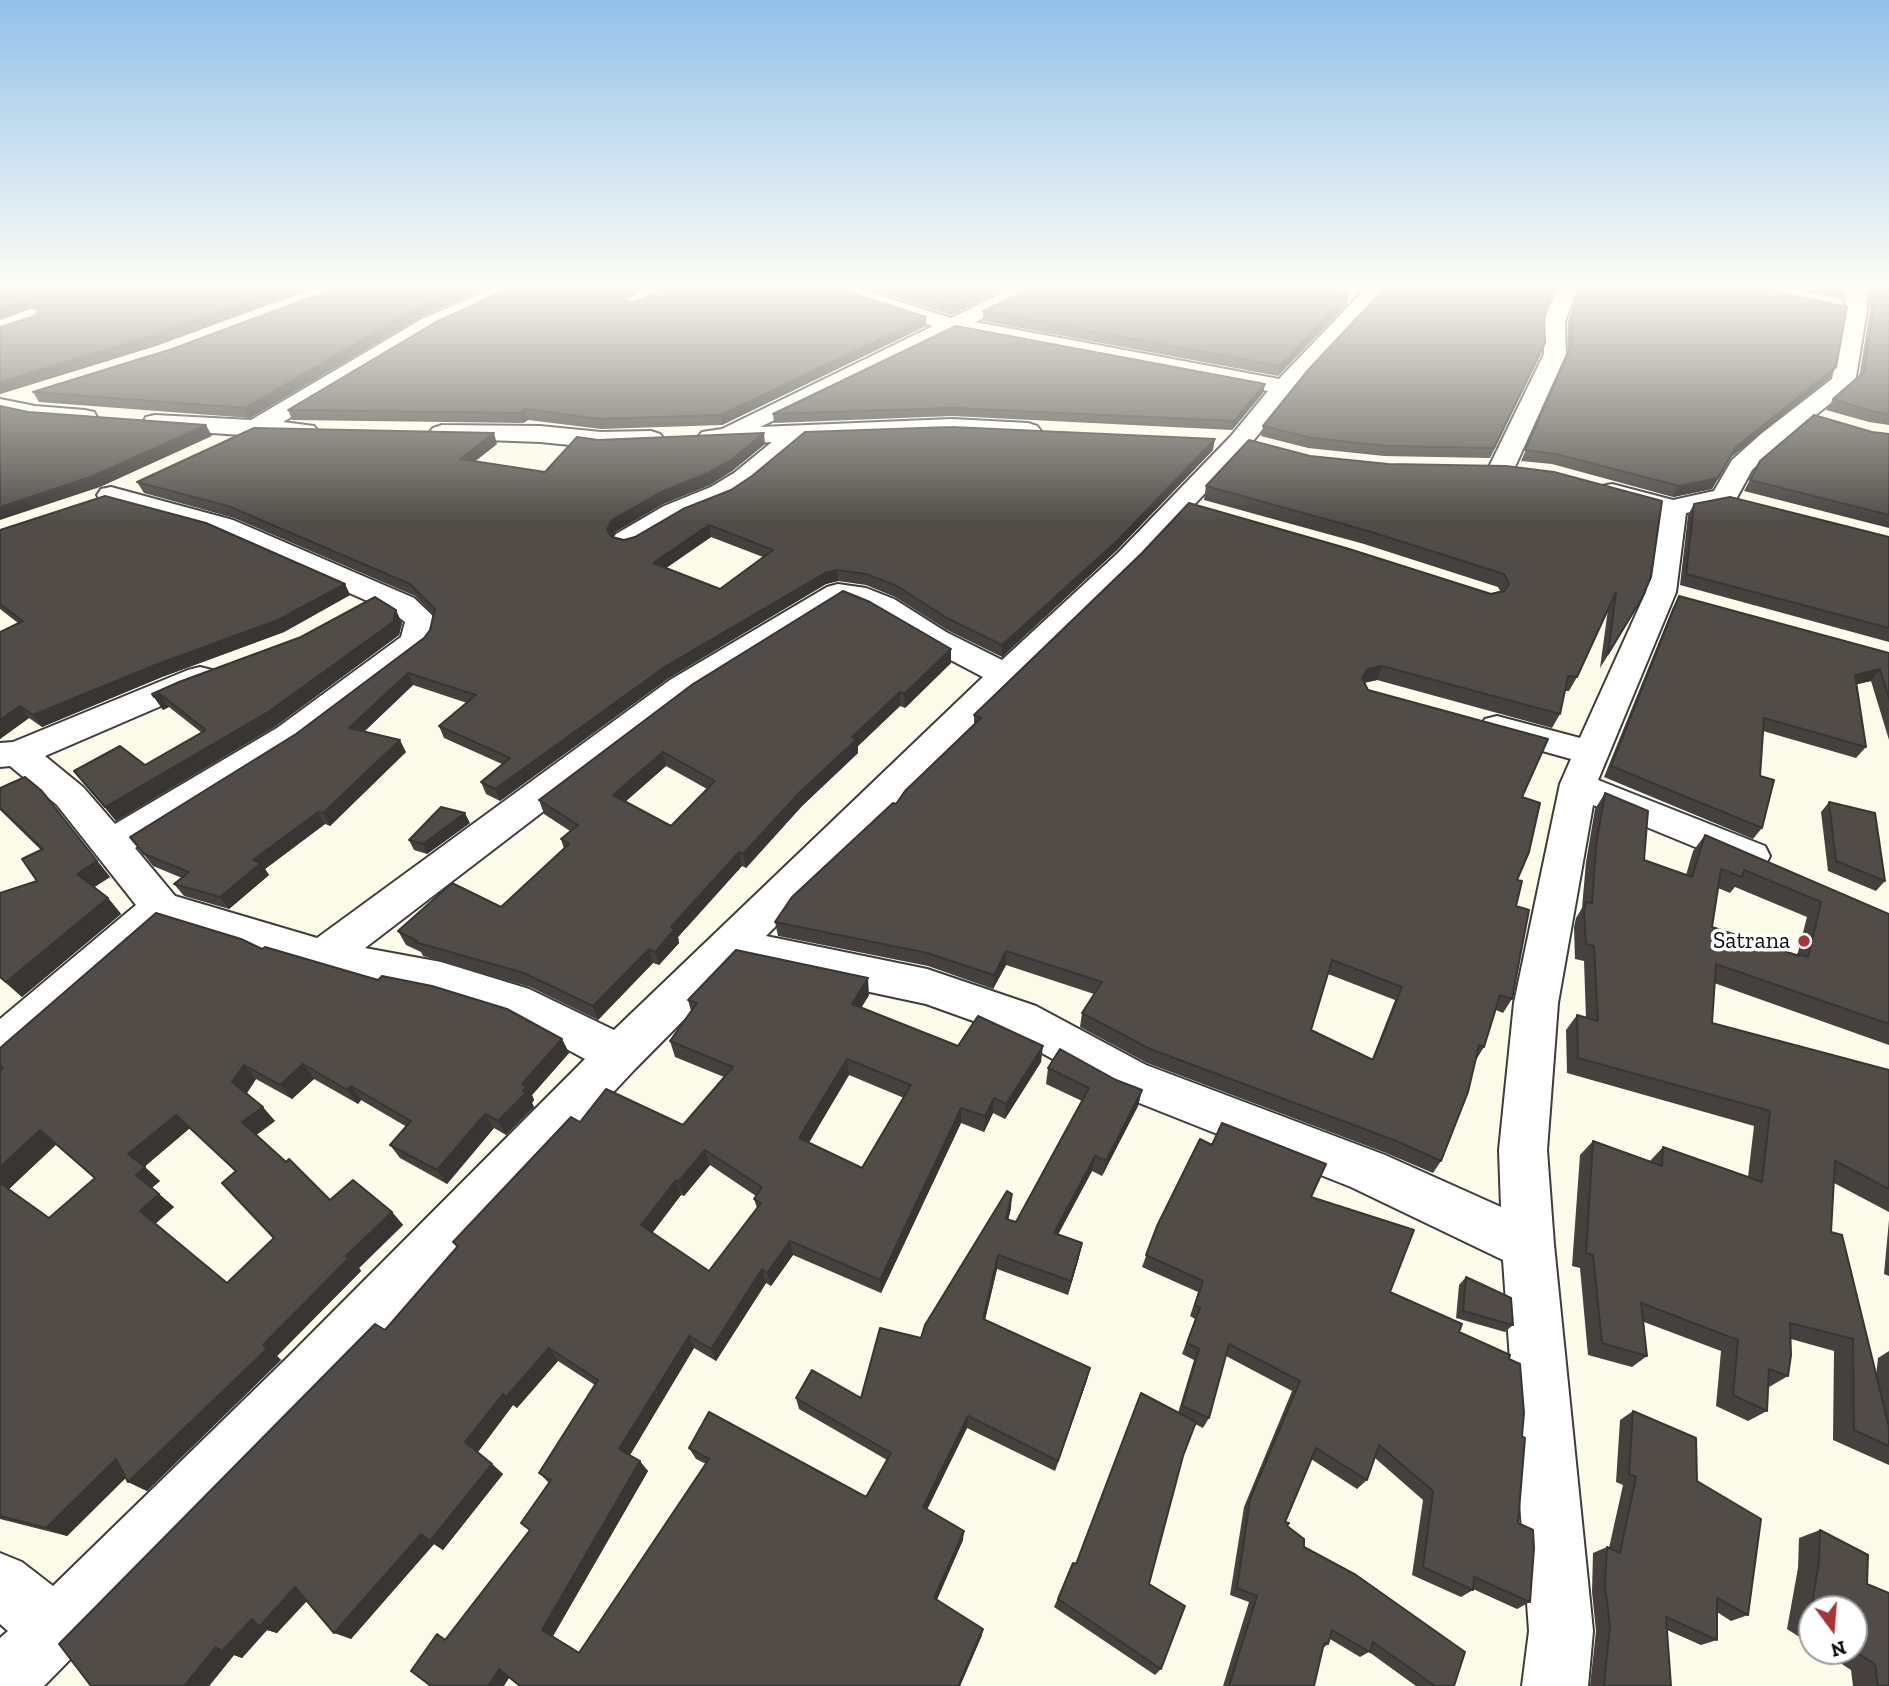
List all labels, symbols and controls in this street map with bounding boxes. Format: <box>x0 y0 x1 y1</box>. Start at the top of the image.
place label: Satrana <box>1713 927 1790 955</box>
marker: Satrana <box>1796 933 1812 949</box>
north arrow <box>1798 1595 1868 1665</box>
text: N <box>1828 1636 1848 1662</box>

